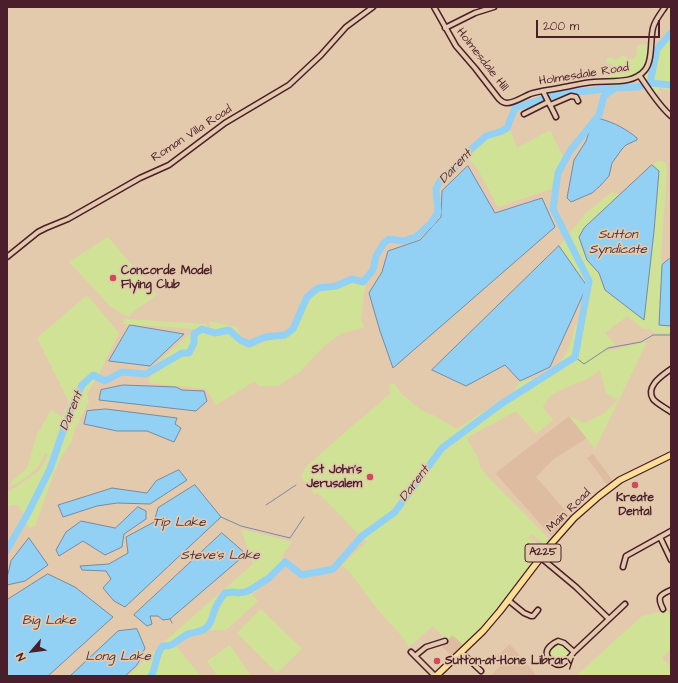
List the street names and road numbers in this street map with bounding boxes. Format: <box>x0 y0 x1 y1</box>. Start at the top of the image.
street label: Holmesdale Hill <box>453 26 511 94</box>
street label: Holmesdale Road <box>538 61 630 89</box>
street label: Roman Villa Road <box>149 103 235 165</box>
street label: Main Road <box>544 486 594 536</box>
road number: A225 <box>525 544 561 562</box>

